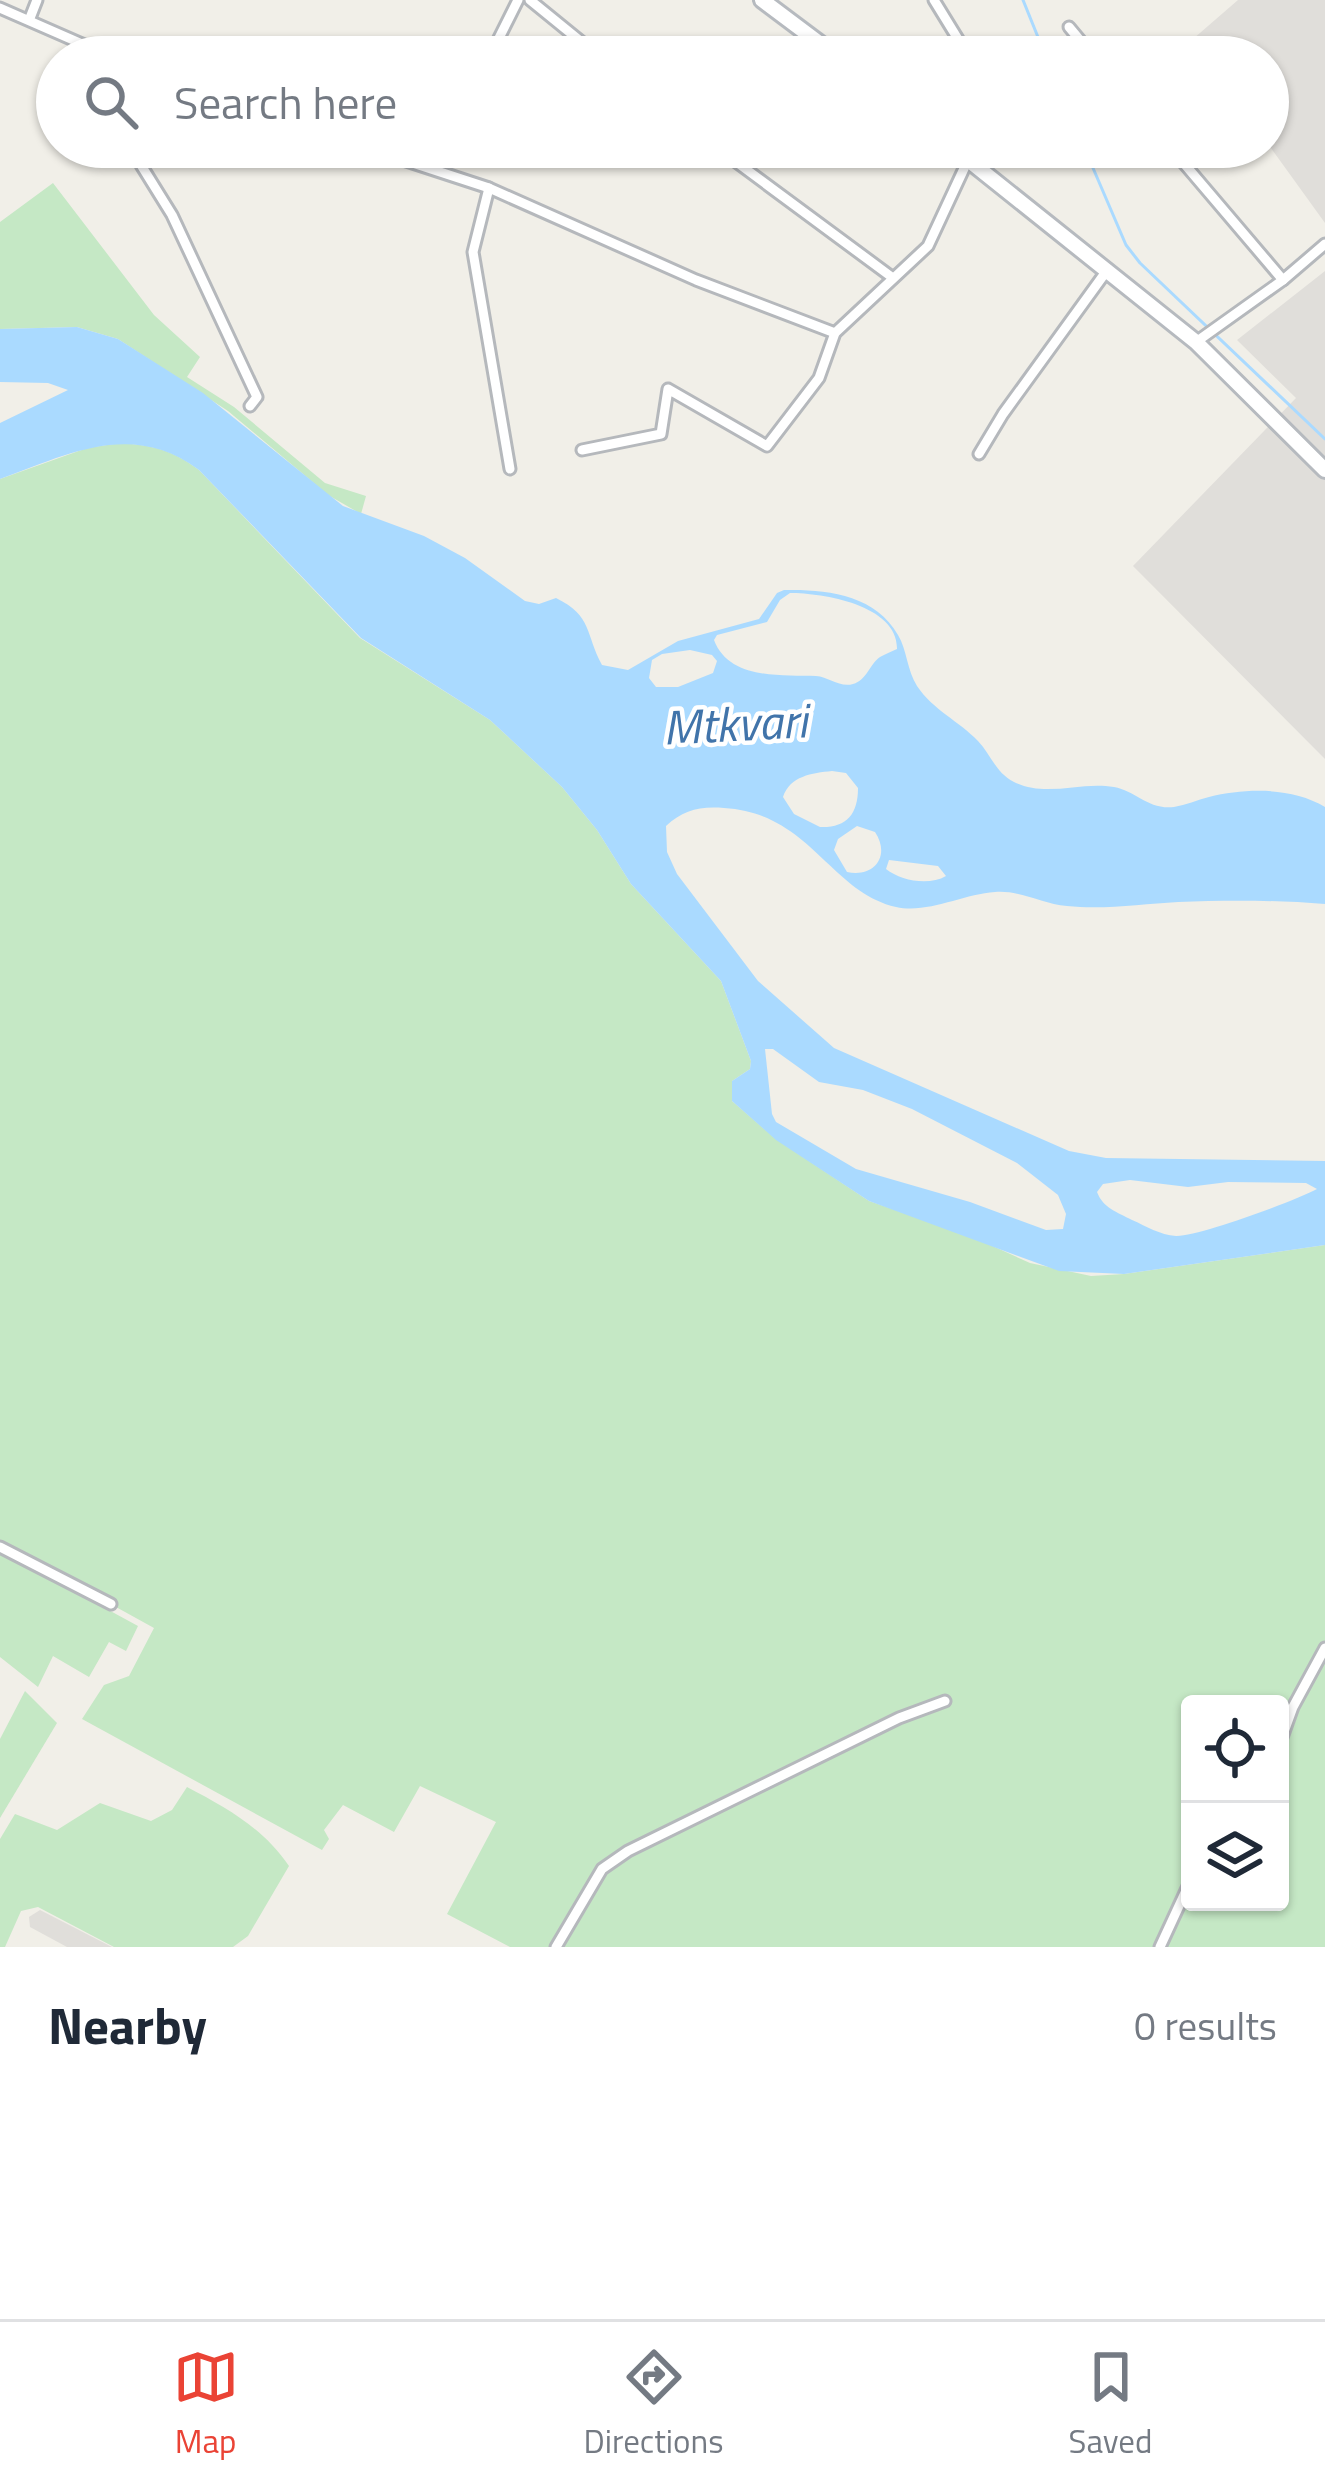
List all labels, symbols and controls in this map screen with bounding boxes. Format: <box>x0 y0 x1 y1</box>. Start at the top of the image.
search box <box>36 36 1289 168</box>
text: Search here <box>174 68 397 136</box>
icon: search <box>78 69 144 135</box>
water label: Mtkvari <box>661 683 814 764</box>
map controls <box>1181 1695 1289 1911</box>
button: locate <box>1181 1695 1289 1803</box>
button: layers <box>1181 1803 1289 1911</box>
text: Nearby <box>48 1986 207 2064</box>
text: 0 results <box>1134 1996 1277 2055</box>
tab: Map <box>173 2344 239 2466</box>
tab: Directions <box>584 2344 724 2466</box>
tab: Saved <box>1069 2344 1152 2466</box>

